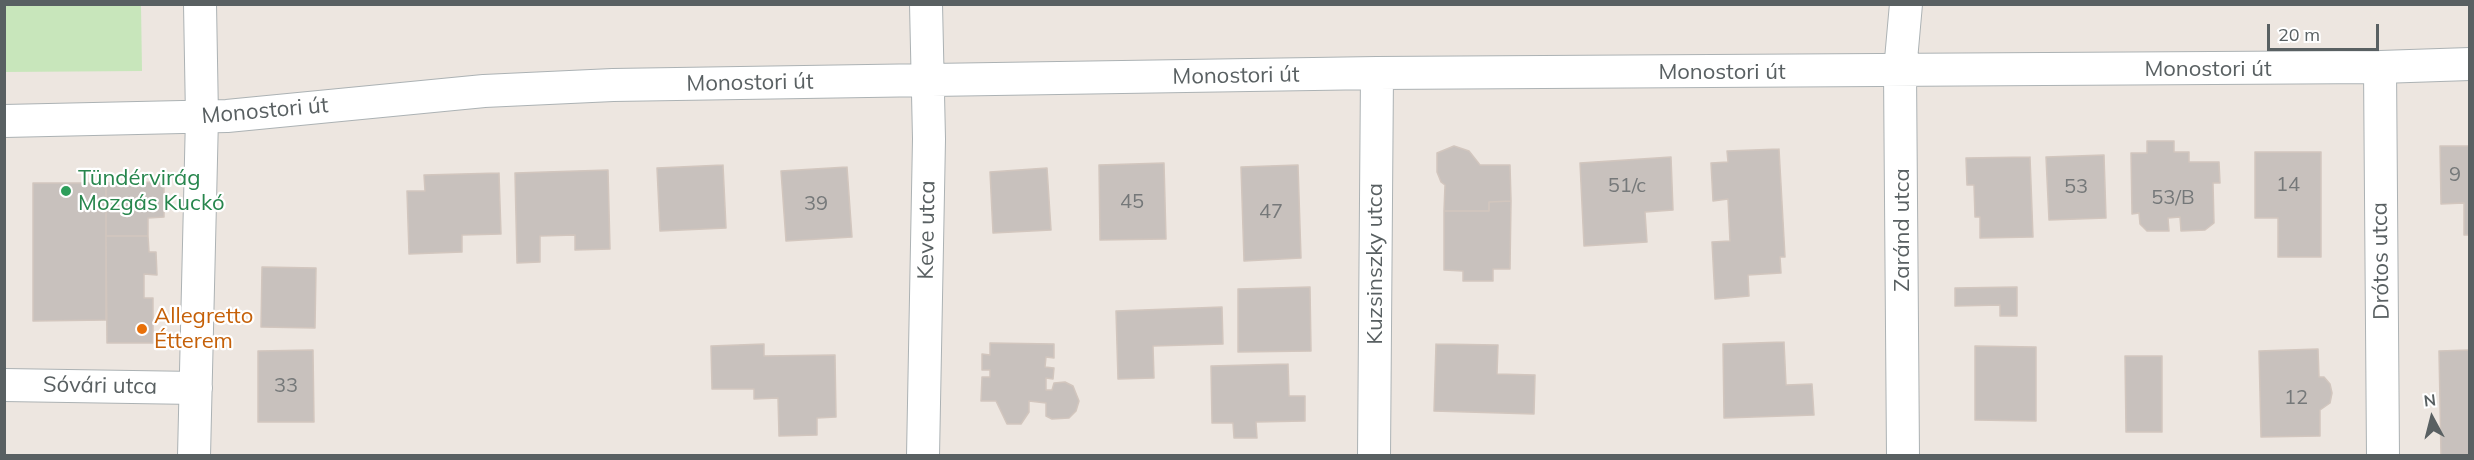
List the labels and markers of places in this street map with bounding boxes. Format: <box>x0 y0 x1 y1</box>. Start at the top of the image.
place label: Tündérvirág Mozgás Kuckó <box>78 165 225 216</box>
marker: Tündérvirág Mozgás Kuckó <box>59 184 73 198</box>
place label: Allegretto Étterem <box>154 303 253 354</box>
marker: Allegretto Étterem <box>135 322 149 336</box>

